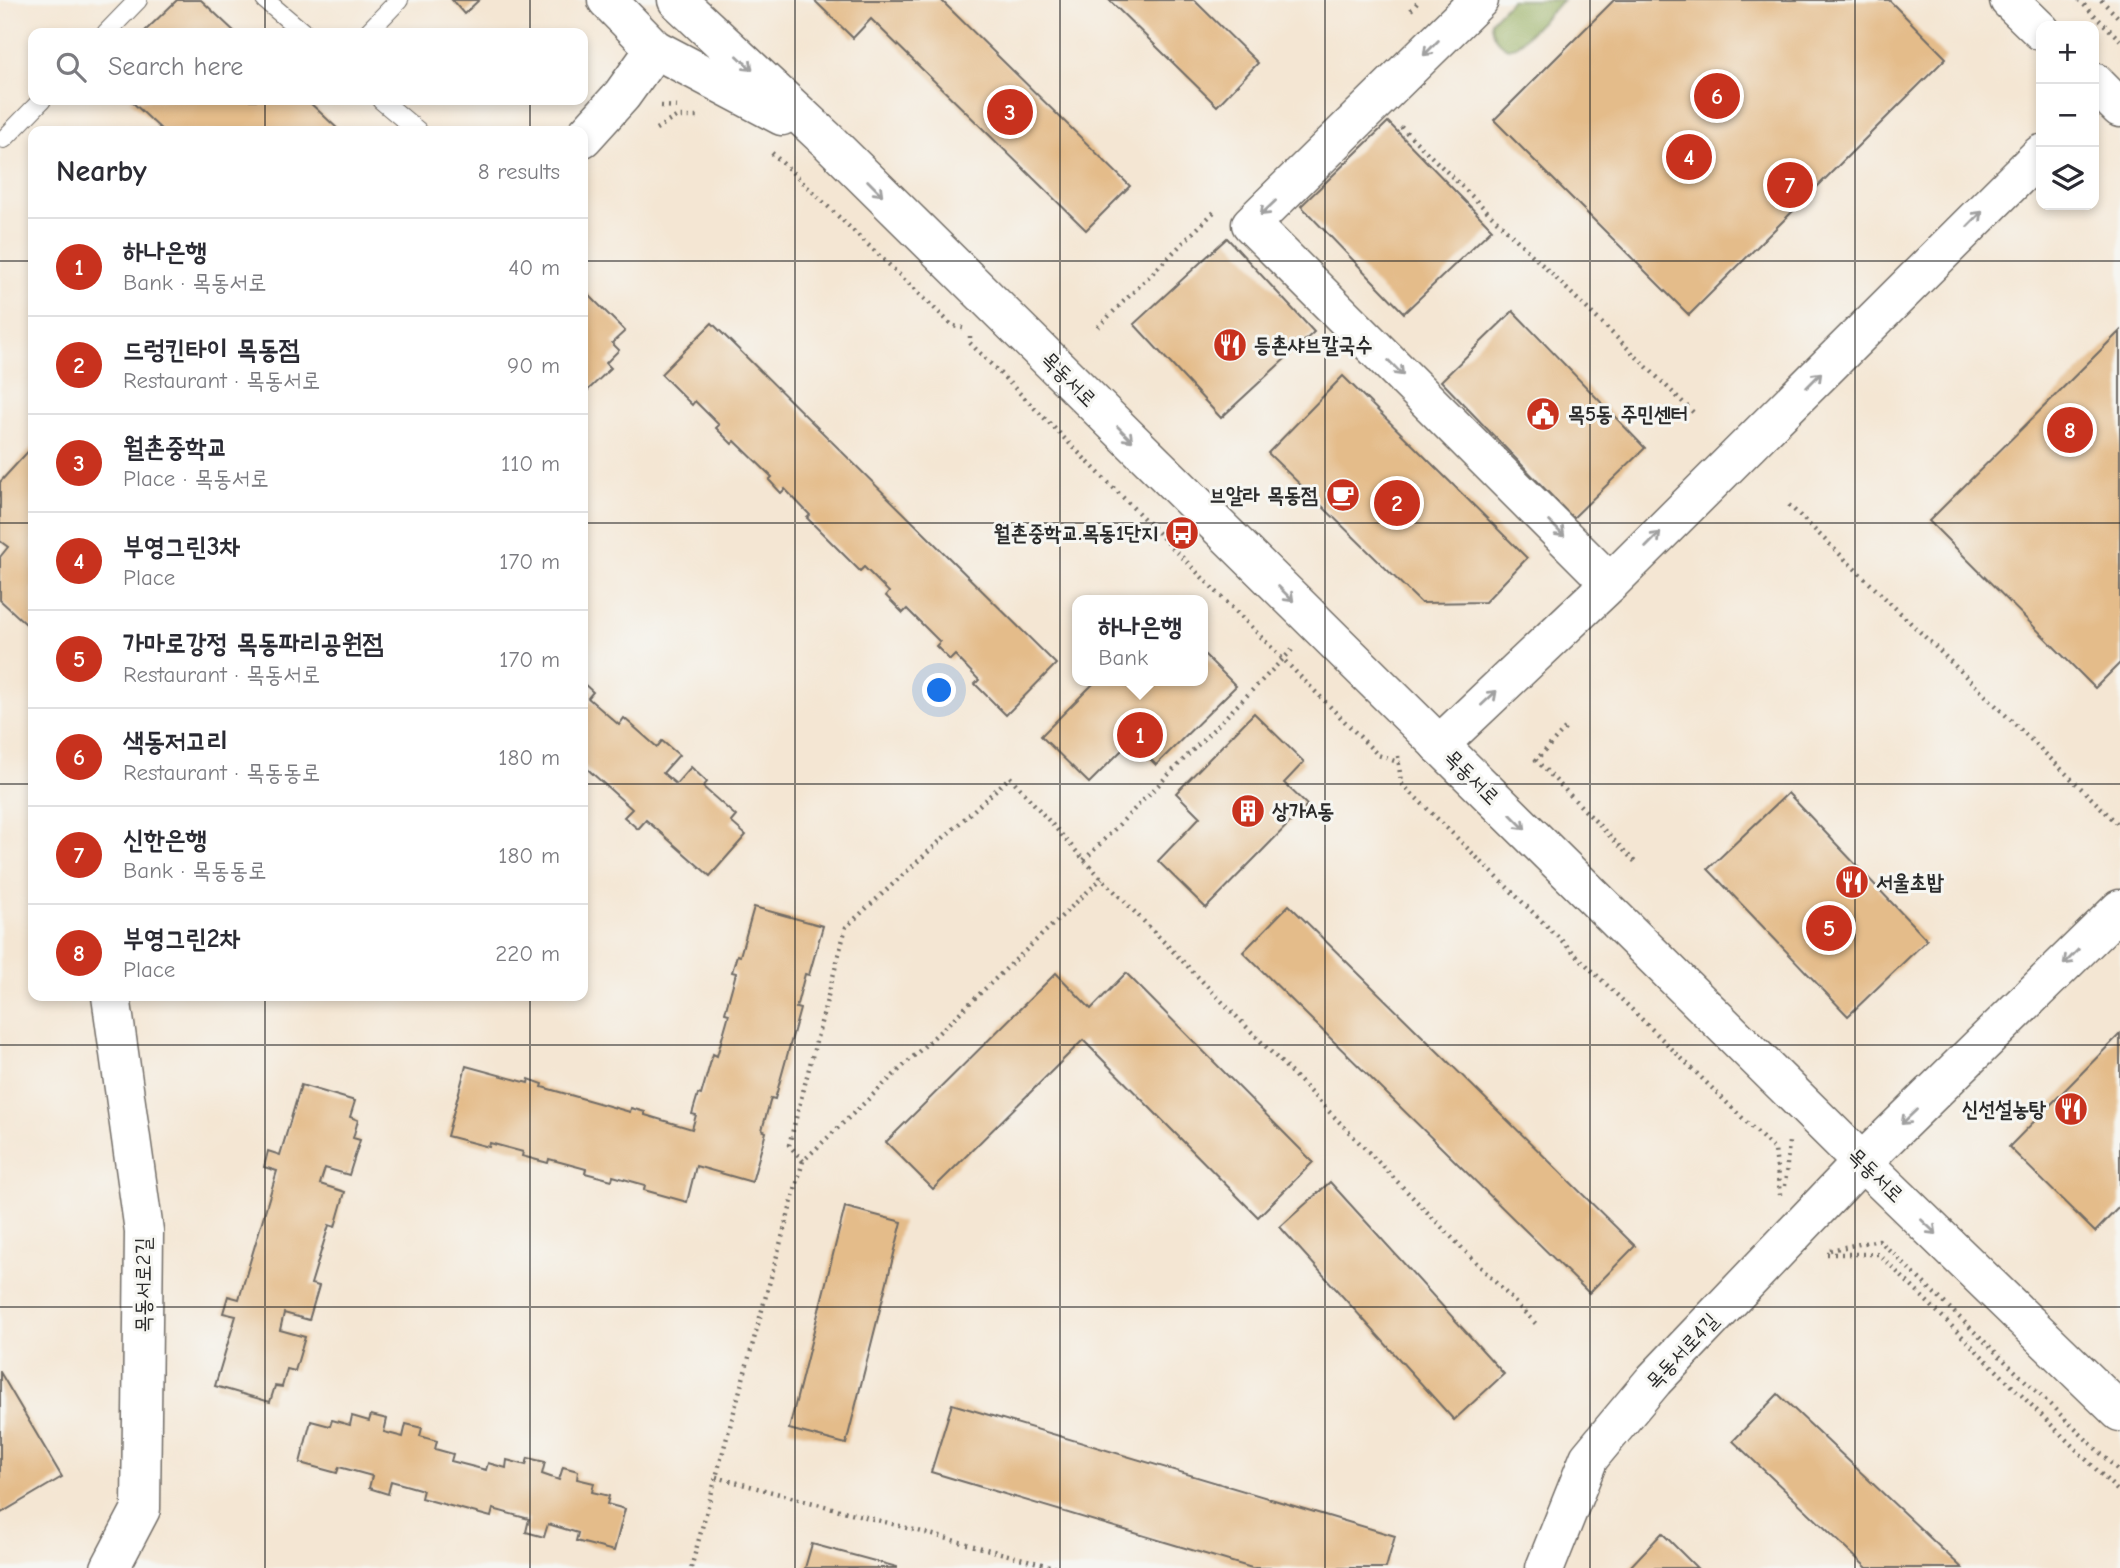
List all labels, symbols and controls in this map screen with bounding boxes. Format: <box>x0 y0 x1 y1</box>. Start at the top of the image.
map controls <box>2036 21 2099 210</box>
button: + <box>2036 21 2099 84</box>
search box <box>28 28 588 105</box>
one-way arrow <box>1422 40 1439 57</box>
icon: search <box>52 48 90 86</box>
text: Search here <box>108 52 243 82</box>
one-way arrow <box>736 55 753 72</box>
pin: 6 <box>1694 70 1740 122</box>
button: − <box>2036 84 2099 147</box>
pin: 3 <box>987 86 1033 138</box>
pin: 4 <box>1666 131 1712 183</box>
button: layers <box>2036 147 2099 210</box>
text: Nearby <box>56 154 147 189</box>
text: 8 results <box>478 158 560 185</box>
pin: 7 <box>1767 159 1813 211</box>
one-way arrow <box>867 179 884 196</box>
one-way arrow <box>1260 199 1277 216</box>
one-way arrow <box>1967 211 1984 228</box>
text: 하나은행 <box>123 237 207 267</box>
text: 1 <box>74 254 84 281</box>
text: 40 m <box>508 254 560 281</box>
text: Bank · 목동서로 <box>123 269 266 296</box>
restaurant icon: 등촌샤브칼국수 <box>1211 326 1249 364</box>
place label: 등촌샤브칼국수 <box>1254 333 1372 357</box>
text: 드렁킨타이 목동점 <box>123 335 300 365</box>
street label: 목동서로 <box>1037 347 1101 411</box>
text: 2 <box>73 352 85 379</box>
text: 90 m <box>507 352 560 379</box>
one-way arrow <box>1387 360 1404 377</box>
text: Restaurant · 목동서로 <box>123 367 320 394</box>
one-way arrow <box>1805 371 1822 388</box>
public building icon: 목5동 주민센터 <box>1524 395 1562 433</box>
place label: 목5동 주민센터 <box>1568 402 1688 426</box>
pin: 8 <box>2047 404 2093 456</box>
one-way arrow <box>1116 425 1133 442</box>
text: 월촌중학교 <box>123 433 228 463</box>
text: 3 <box>73 450 85 477</box>
text: 110 m <box>501 450 560 477</box>
text: Place · 목동서로 <box>123 465 269 492</box>
cafe icon: 브알라 목동점 <box>1324 476 1362 514</box>
pin: 2 <box>1374 477 1420 529</box>
place label: 브알라 목동점 <box>1209 483 1318 507</box>
bus stop icon: 월촌중학교.목동1단지 <box>1163 514 1201 552</box>
one-way arrow <box>1548 520 1565 537</box>
place label: 월촌중학교.목동1단지 <box>994 521 1158 545</box>
text: 부영그린3차 <box>123 532 240 562</box>
one-way arrow <box>1644 532 1661 549</box>
text: 4 <box>74 548 84 575</box>
text: 170 m <box>499 548 560 575</box>
text: Place <box>123 564 175 591</box>
one-way arrow <box>1278 585 1295 602</box>
popup <box>1072 595 1208 686</box>
text: 하나은행 <box>1098 612 1182 642</box>
text: 가마로강정 목동파리공원점 <box>123 629 383 659</box>
text: Bank <box>1098 644 1148 671</box>
text: 5 <box>73 646 85 673</box>
text: 170 m <box>499 646 560 673</box>
text: Restaurant · 목동서로 <box>123 661 320 688</box>
your location <box>922 673 956 707</box>
one-way arrow <box>1480 689 1497 706</box>
pin: 1 <box>1117 709 1163 761</box>
text: 색동저고리 <box>123 727 228 757</box>
text: 6 <box>73 744 85 771</box>
text: 180 m <box>498 744 560 771</box>
street label: 목동서로 <box>1440 745 1504 809</box>
text: Restaurant · 목동동로 <box>123 759 320 786</box>
building icon: 상가A동 <box>1229 792 1267 830</box>
place label: 상가A동 <box>1272 799 1334 823</box>
one-way arrow <box>1509 814 1526 831</box>
text: 신한은행 <box>123 825 207 855</box>
text: 7 <box>74 842 84 869</box>
text: 180 m <box>498 842 560 869</box>
text: Bank · 목동동로 <box>123 857 266 884</box>
restaurant icon: 서울초밥 <box>1833 863 1871 901</box>
place label: 서울초밥 <box>1876 870 1945 894</box>
pin: 5 <box>1806 902 1852 954</box>
text: 부영그린2차 <box>123 924 241 954</box>
text: 8 <box>73 940 85 967</box>
text: 220 m <box>495 940 560 967</box>
one-way arrow <box>2063 948 2080 965</box>
text: Place <box>123 956 175 983</box>
restaurant icon: 신선설농탕 <box>2052 1090 2090 1128</box>
place label: 신선설농탕 <box>1962 1097 2047 1121</box>
one-way arrow <box>1901 1108 1918 1125</box>
street label: 목동서로 <box>1843 1143 1909 1207</box>
one-way arrow <box>1920 1218 1937 1235</box>
street label: 목동서로2길 <box>131 1237 155 1333</box>
street label: 목동서로4길 <box>1641 1308 1723 1394</box>

